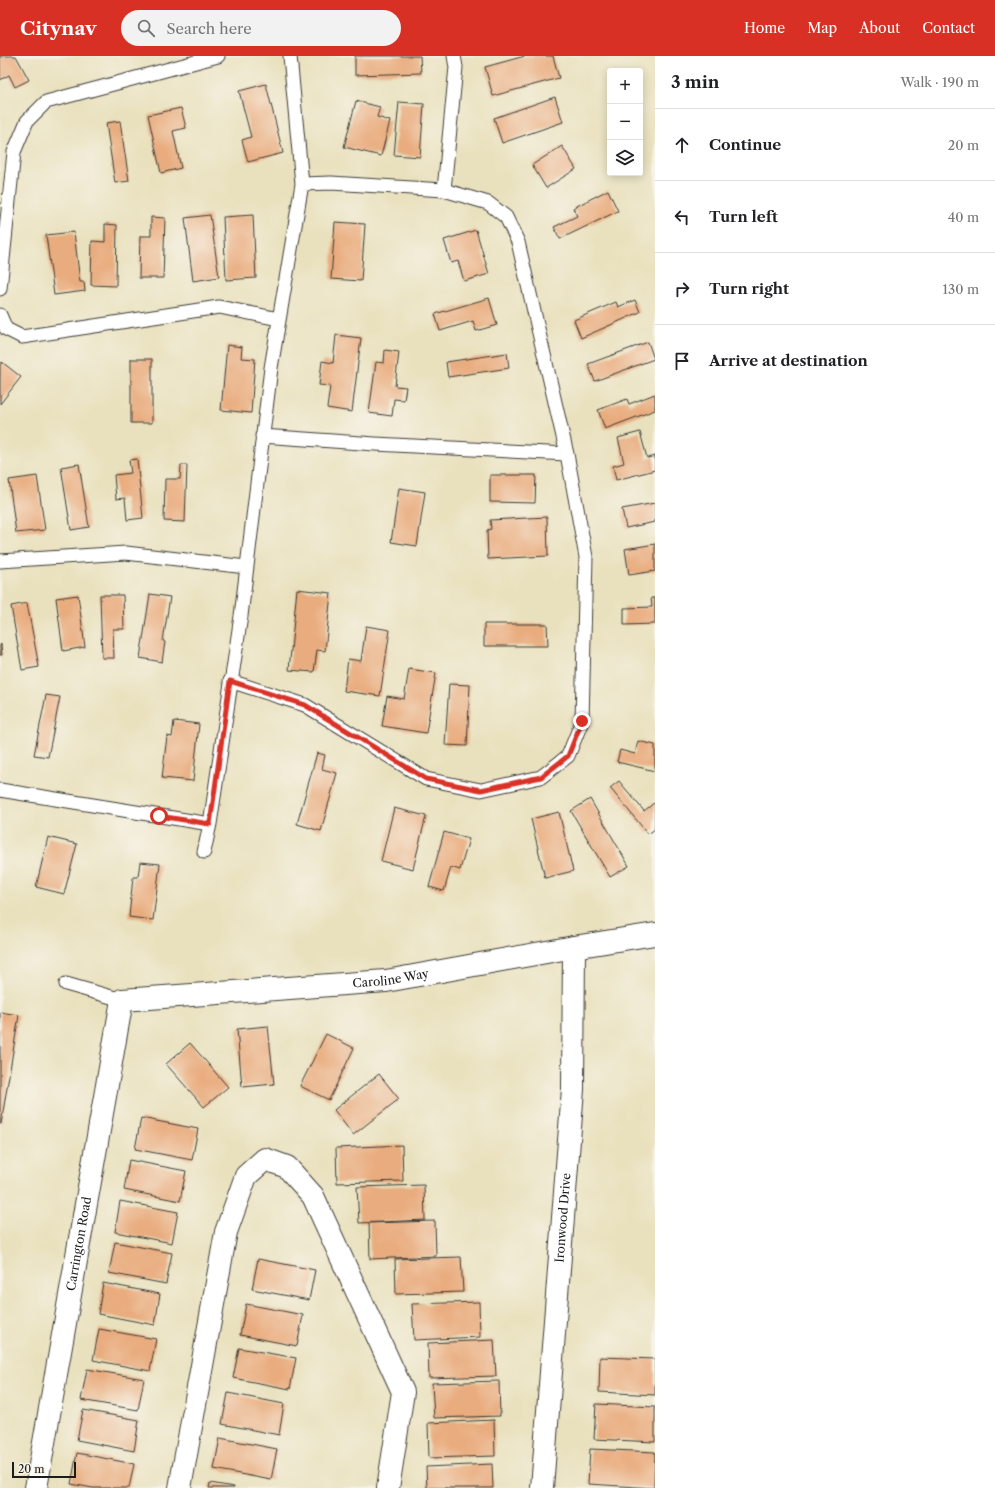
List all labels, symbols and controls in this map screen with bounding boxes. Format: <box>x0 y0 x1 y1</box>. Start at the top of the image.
search box <box>121 10 401 46</box>
text: Citynav <box>20 17 97 40</box>
icon: search <box>135 17 157 39</box>
text: Search here <box>167 19 252 38</box>
text: Home <box>744 19 785 37</box>
text: Map <box>807 19 837 37</box>
text: About <box>859 19 900 37</box>
text: Contact <box>922 19 975 37</box>
map controls <box>607 68 643 176</box>
button: + <box>607 68 643 104</box>
text: 3 min <box>671 72 720 92</box>
text: Walk · 190 m <box>900 74 979 90</box>
button: − <box>607 104 643 140</box>
icon: ahead <box>671 134 693 156</box>
text: Continue <box>709 135 781 154</box>
text: 20 m <box>948 137 979 153</box>
button: layers <box>607 140 643 176</box>
icon: left <box>671 206 693 228</box>
text: Turn left <box>709 207 778 226</box>
text: 40 m <box>948 209 979 225</box>
icon: right <box>671 278 693 300</box>
text: Turn right <box>709 279 789 298</box>
text: 130 m <box>943 281 979 297</box>
icon: arrive <box>671 350 693 372</box>
text: Arrive at destination <box>709 351 868 370</box>
route end <box>573 712 591 730</box>
route start <box>150 807 168 825</box>
street label: Caroline Way <box>352 965 430 990</box>
street label: Ironwood Drive <box>552 1172 573 1263</box>
street label: Carrington Road <box>63 1195 94 1292</box>
scale bar <box>12 1460 76 1479</box>
text: 20 m <box>18 1462 44 1476</box>

